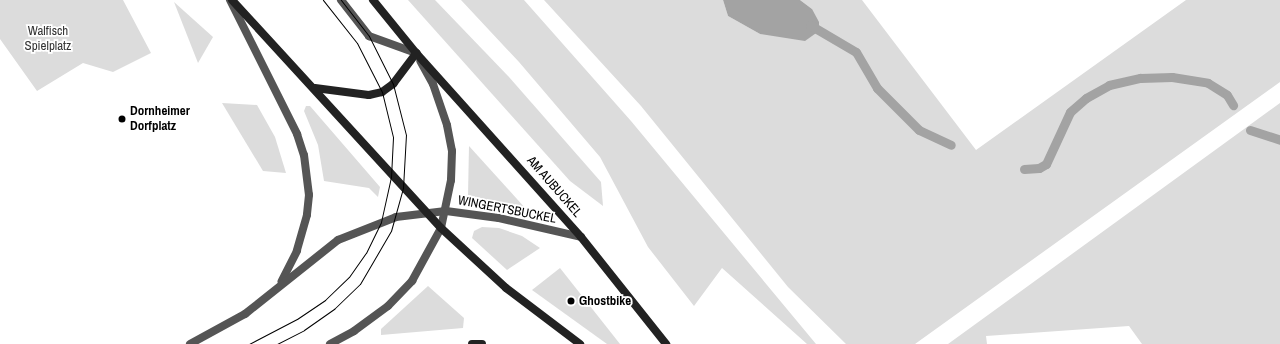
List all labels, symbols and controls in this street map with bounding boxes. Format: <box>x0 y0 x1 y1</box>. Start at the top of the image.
park label: Walfisch Spielplatz <box>25 24 71 55</box>
place label: Dornheimer Dorfplatz <box>130 104 190 135</box>
marker: Dornheimer Dorfplatz <box>117 114 127 124</box>
street label: AM AUBUCKEL <box>523 153 585 221</box>
street label: WINGERTSBUCKEL <box>456 193 558 227</box>
place label: Ghostbike <box>579 293 631 309</box>
marker: Ghostbike <box>566 296 576 306</box>

